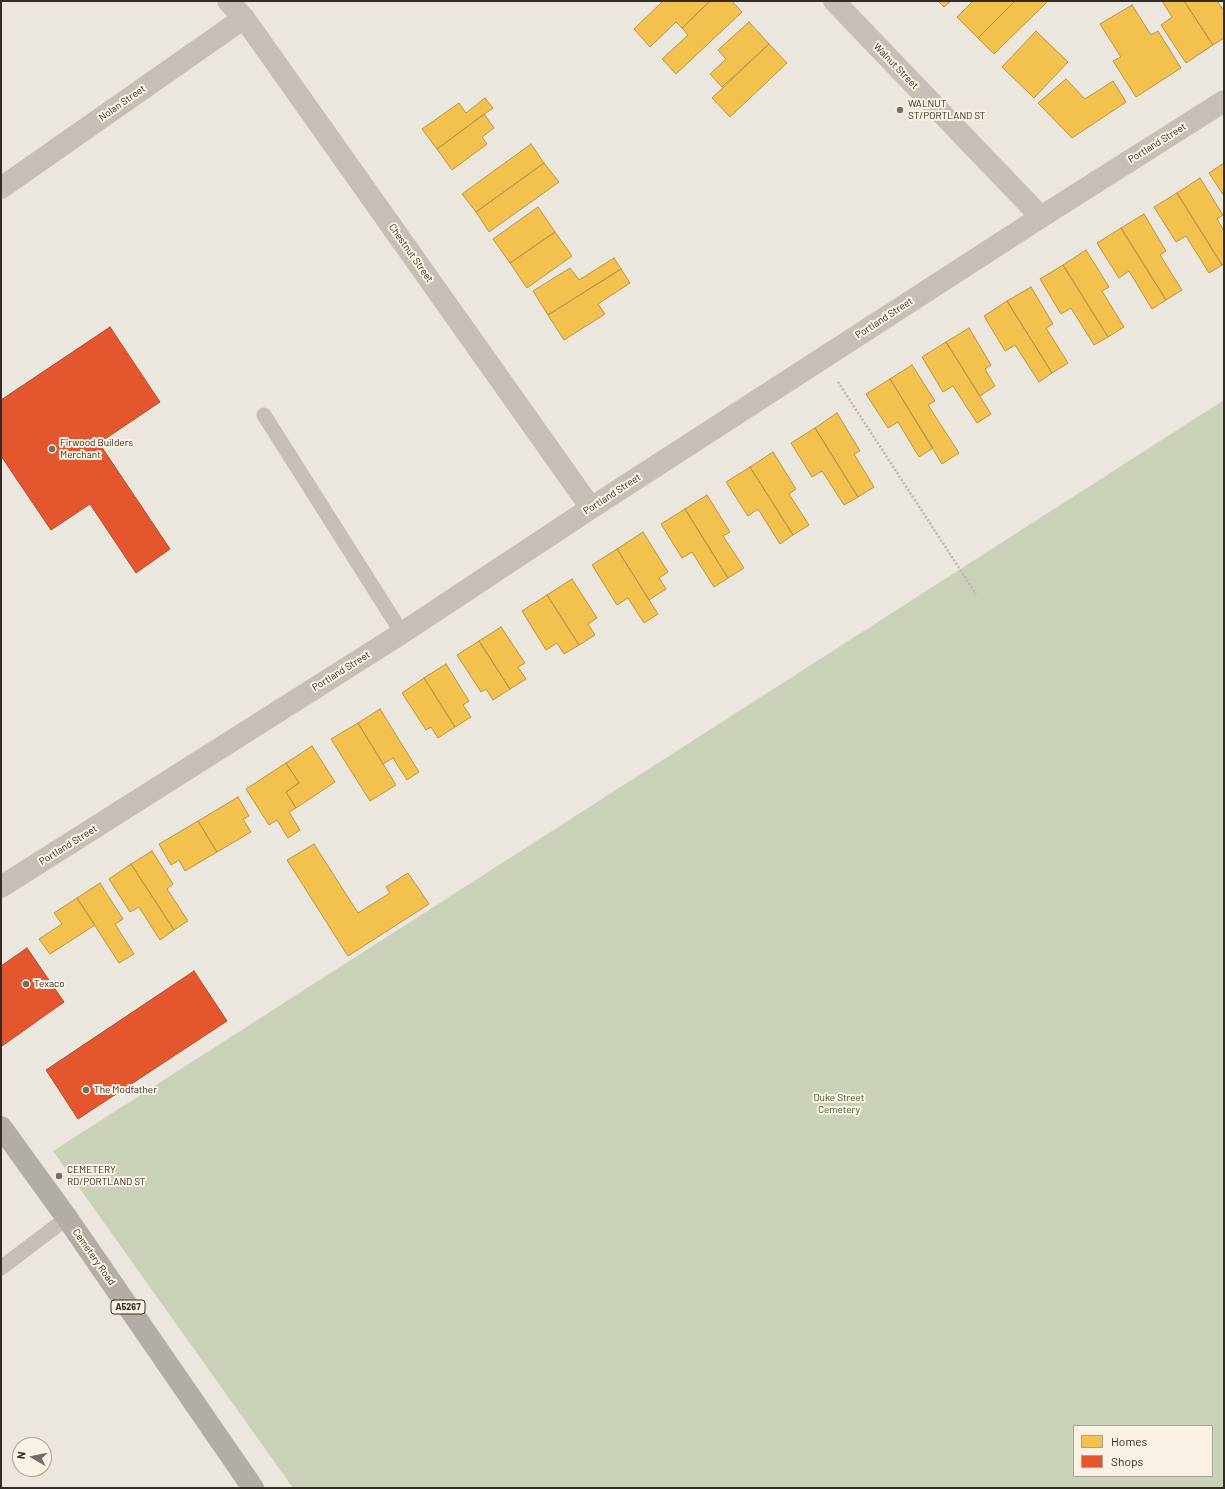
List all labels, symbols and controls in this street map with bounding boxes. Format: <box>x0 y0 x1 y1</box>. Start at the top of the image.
street label: Walnut Street <box>871 40 921 92</box>
street label: Nolan Street <box>96 83 148 123</box>
place label: WALNUT ST/PORTLAND ST <box>908 98 986 122</box>
marker: WALNUT ST/PORTLAND ST <box>895 105 905 115</box>
street label: Portland Street <box>1126 120 1188 166</box>
street label: Chestnut Street <box>386 221 436 285</box>
street label: Portland Street <box>853 295 915 341</box>
place label: Firwood Builders Merchant <box>60 437 133 460</box>
marker: Firwood Builders Merchant <box>47 444 57 454</box>
street label: Portland Street <box>581 471 643 517</box>
street label: Portland Street <box>310 648 372 694</box>
street label: Portland Street <box>37 822 99 868</box>
place label: Texaco <box>34 978 65 990</box>
marker: Texaco <box>21 979 31 989</box>
place label: The Modfather <box>94 1084 157 1096</box>
marker: The Modfather <box>81 1085 91 1095</box>
park label: Duke Street Cemetery <box>814 1092 864 1116</box>
place label: CEMETERY RD/PORTLAND ST <box>67 1164 146 1188</box>
marker: CEMETERY RD/PORTLAND ST <box>54 1171 64 1181</box>
street label: Cemetery Road <box>70 1226 118 1288</box>
road number: A5267 <box>111 1300 145 1314</box>
legend <box>1073 1425 1213 1477</box>
text: Homes <box>1111 1434 1147 1448</box>
north arrow <box>12 1437 52 1477</box>
text: N <box>14 1451 28 1460</box>
text: Shops <box>1111 1454 1143 1468</box>

